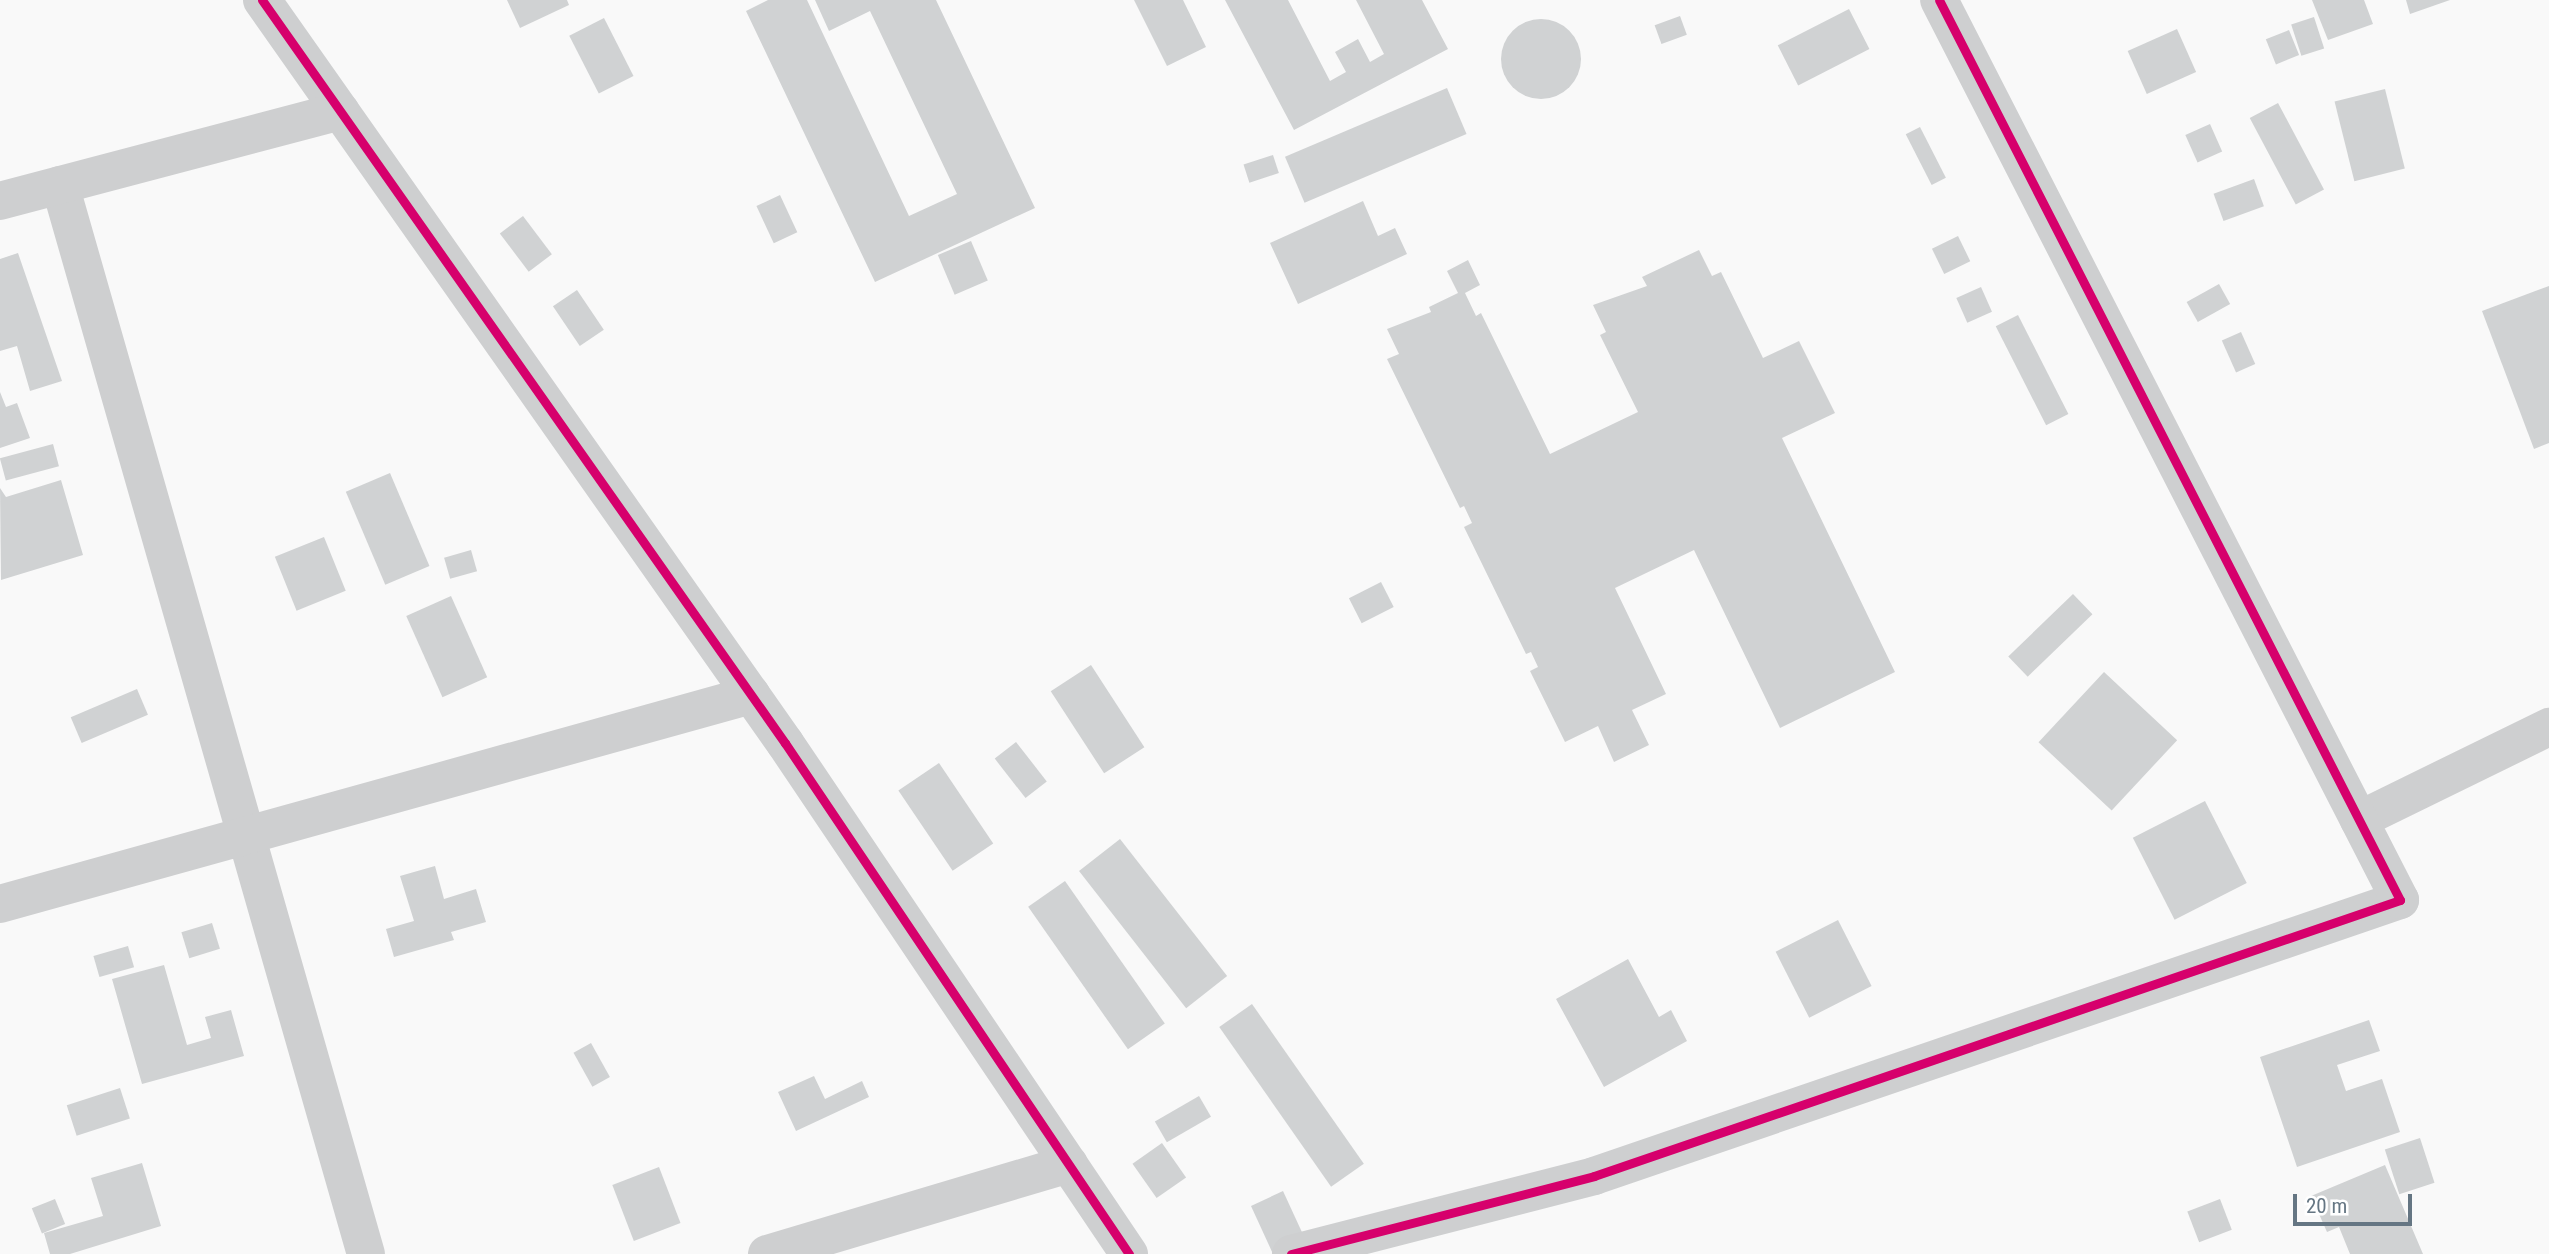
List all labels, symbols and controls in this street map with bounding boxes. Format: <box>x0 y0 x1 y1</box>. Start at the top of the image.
scale bar <box>2297 1180 2416 1224</box>
text: 20 m <box>2306 1194 2347 1218</box>

